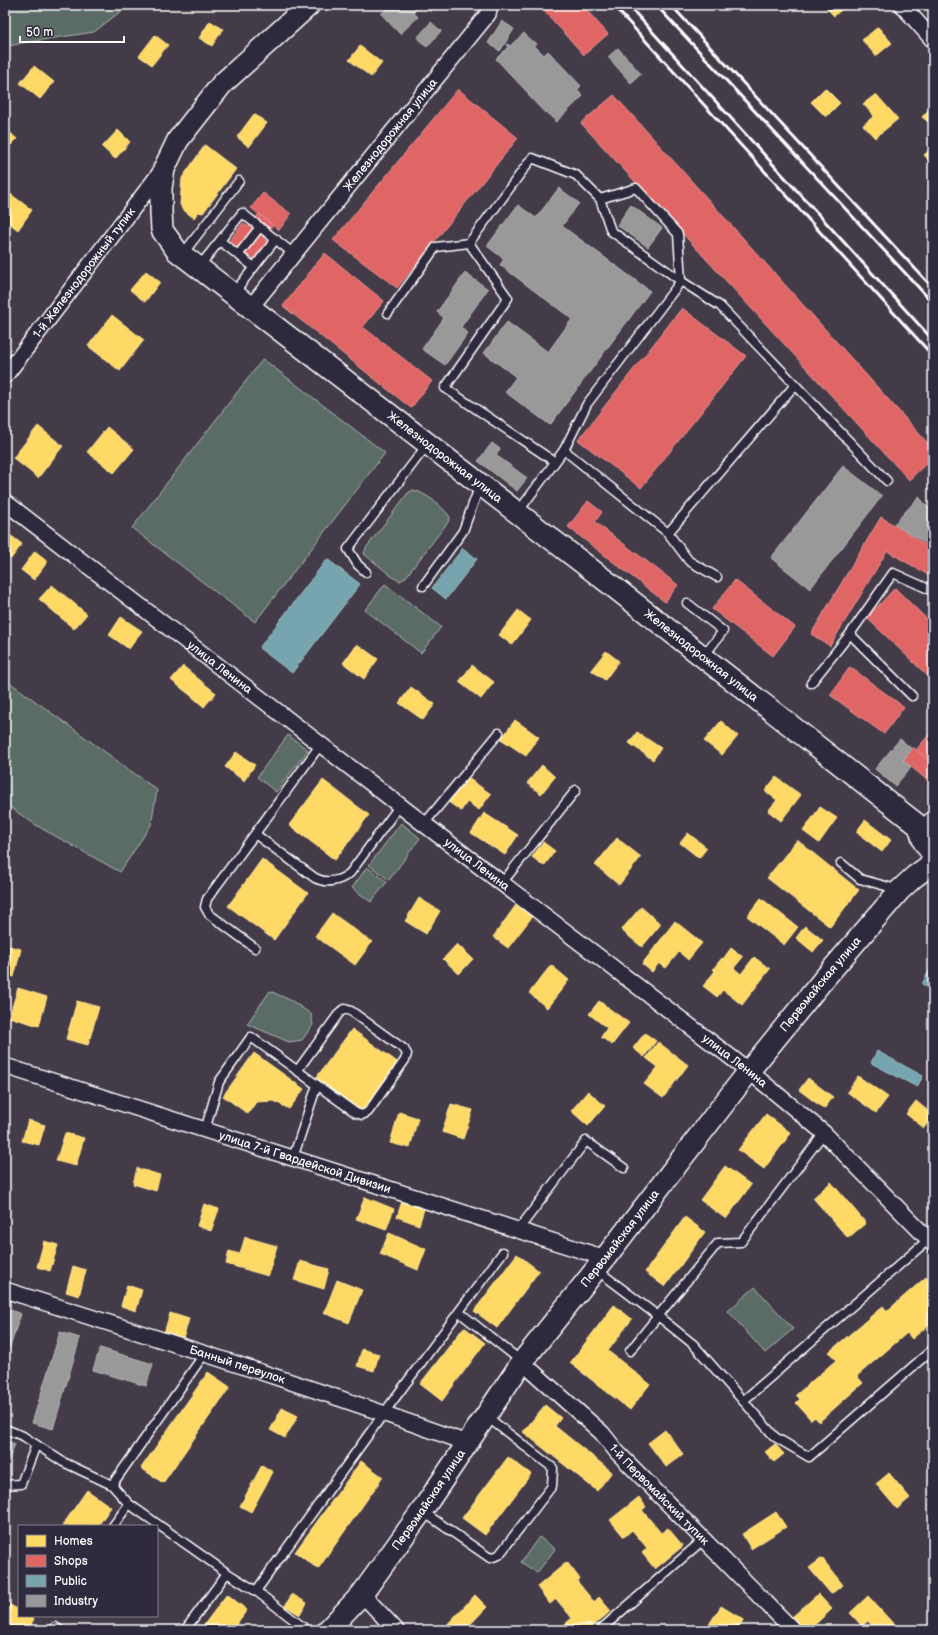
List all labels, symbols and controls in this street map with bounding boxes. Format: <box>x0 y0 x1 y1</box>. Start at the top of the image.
scale bar <box>20 18 124 44</box>
text: 50 m <box>26 25 53 40</box>
street label: Железнодорожная улица <box>340 75 441 194</box>
street label: 1-й Железнодорожный тупик <box>29 204 139 341</box>
street label: Железнодорожная улица <box>384 408 505 506</box>
street label: Железнодорожная улица <box>641 606 761 705</box>
street label: улица Ленина <box>184 637 255 697</box>
street label: улица Ленина <box>441 835 513 894</box>
street label: Первомайская улица <box>777 933 864 1035</box>
street label: улица Ленина <box>699 1031 770 1090</box>
street label: улица 7-й Гвардейской Дивизии <box>217 1127 393 1197</box>
street label: Первомайская улица <box>577 1187 662 1290</box>
street label: Банный переулок <box>188 1342 288 1387</box>
street label: 1-й Первомайский тупик <box>606 1441 713 1549</box>
street label: Первомайская улица <box>389 1446 469 1553</box>
legend <box>18 1525 158 1617</box>
text: Homes <box>54 1534 93 1549</box>
text: Shops <box>54 1554 88 1569</box>
text: Public <box>54 1574 87 1589</box>
text: Industry <box>54 1594 99 1609</box>

